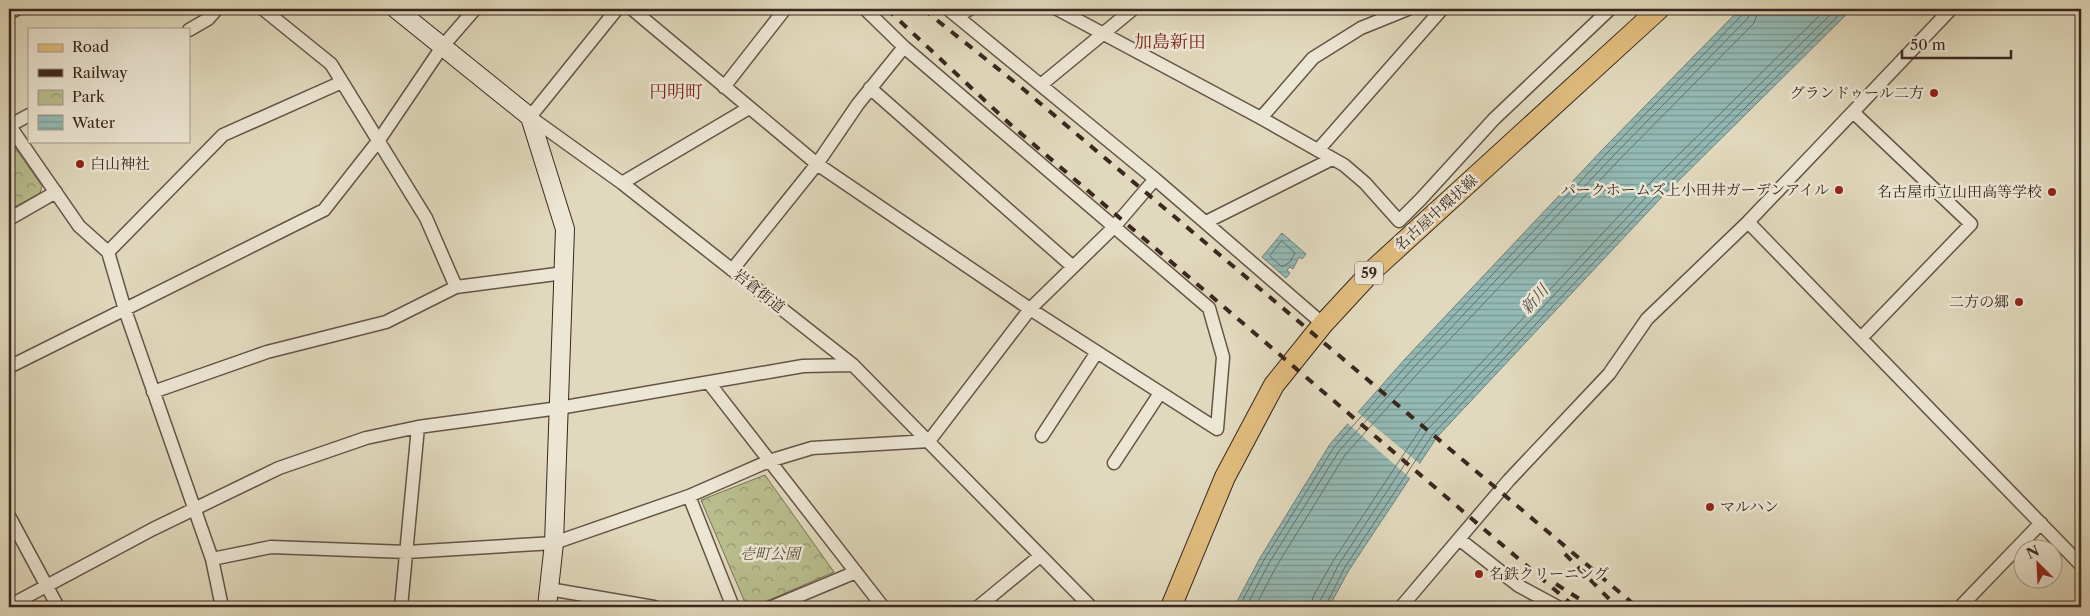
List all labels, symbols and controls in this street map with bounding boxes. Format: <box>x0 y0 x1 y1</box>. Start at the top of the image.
legend <box>28 28 190 142</box>
scale bar <box>1902 28 2011 60</box>
district label: 加島新田 <box>1134 31 1206 53</box>
text: 50 m <box>1910 35 1946 54</box>
text: Road <box>72 37 109 56</box>
text: Railway <box>72 63 128 82</box>
district label: 円明町 <box>649 81 703 103</box>
place label: グランドゥール二方 <box>1790 83 1924 102</box>
text: Park <box>72 87 106 106</box>
marker: グランドゥール二方 <box>1928 87 1940 99</box>
text: Water <box>71 113 116 132</box>
place label: 白山神社 <box>90 154 150 173</box>
marker: 白山神社 <box>74 158 86 170</box>
street label: 名古屋中環状線 <box>1390 170 1481 255</box>
place label: パークホームズ上小田井ガーデンアイル <box>1561 180 1829 199</box>
place label: 名古屋市立山田高等学校 <box>1877 182 2042 201</box>
marker: パークホームズ上小田井ガーデンアイル <box>1833 184 1845 196</box>
marker: 名古屋市立山田高等学校 <box>2046 186 2058 198</box>
road number: 59 <box>1355 262 1383 284</box>
street label: 岩倉街道 <box>730 265 789 317</box>
water label: 新川 <box>1516 279 1553 318</box>
place label: 二方の郷 <box>1949 292 2009 311</box>
marker: 二方の郷 <box>2013 296 2025 308</box>
place label: マルハン <box>1720 497 1779 516</box>
marker: マルハン <box>1704 501 1716 513</box>
north arrow <box>2012 538 2062 588</box>
text: N <box>2023 541 2042 563</box>
park label: 壱町公園 <box>740 544 803 563</box>
place label: 名鉄クリーニング <box>1489 564 1609 583</box>
marker: 名鉄クリーニング <box>1473 568 1485 580</box>

